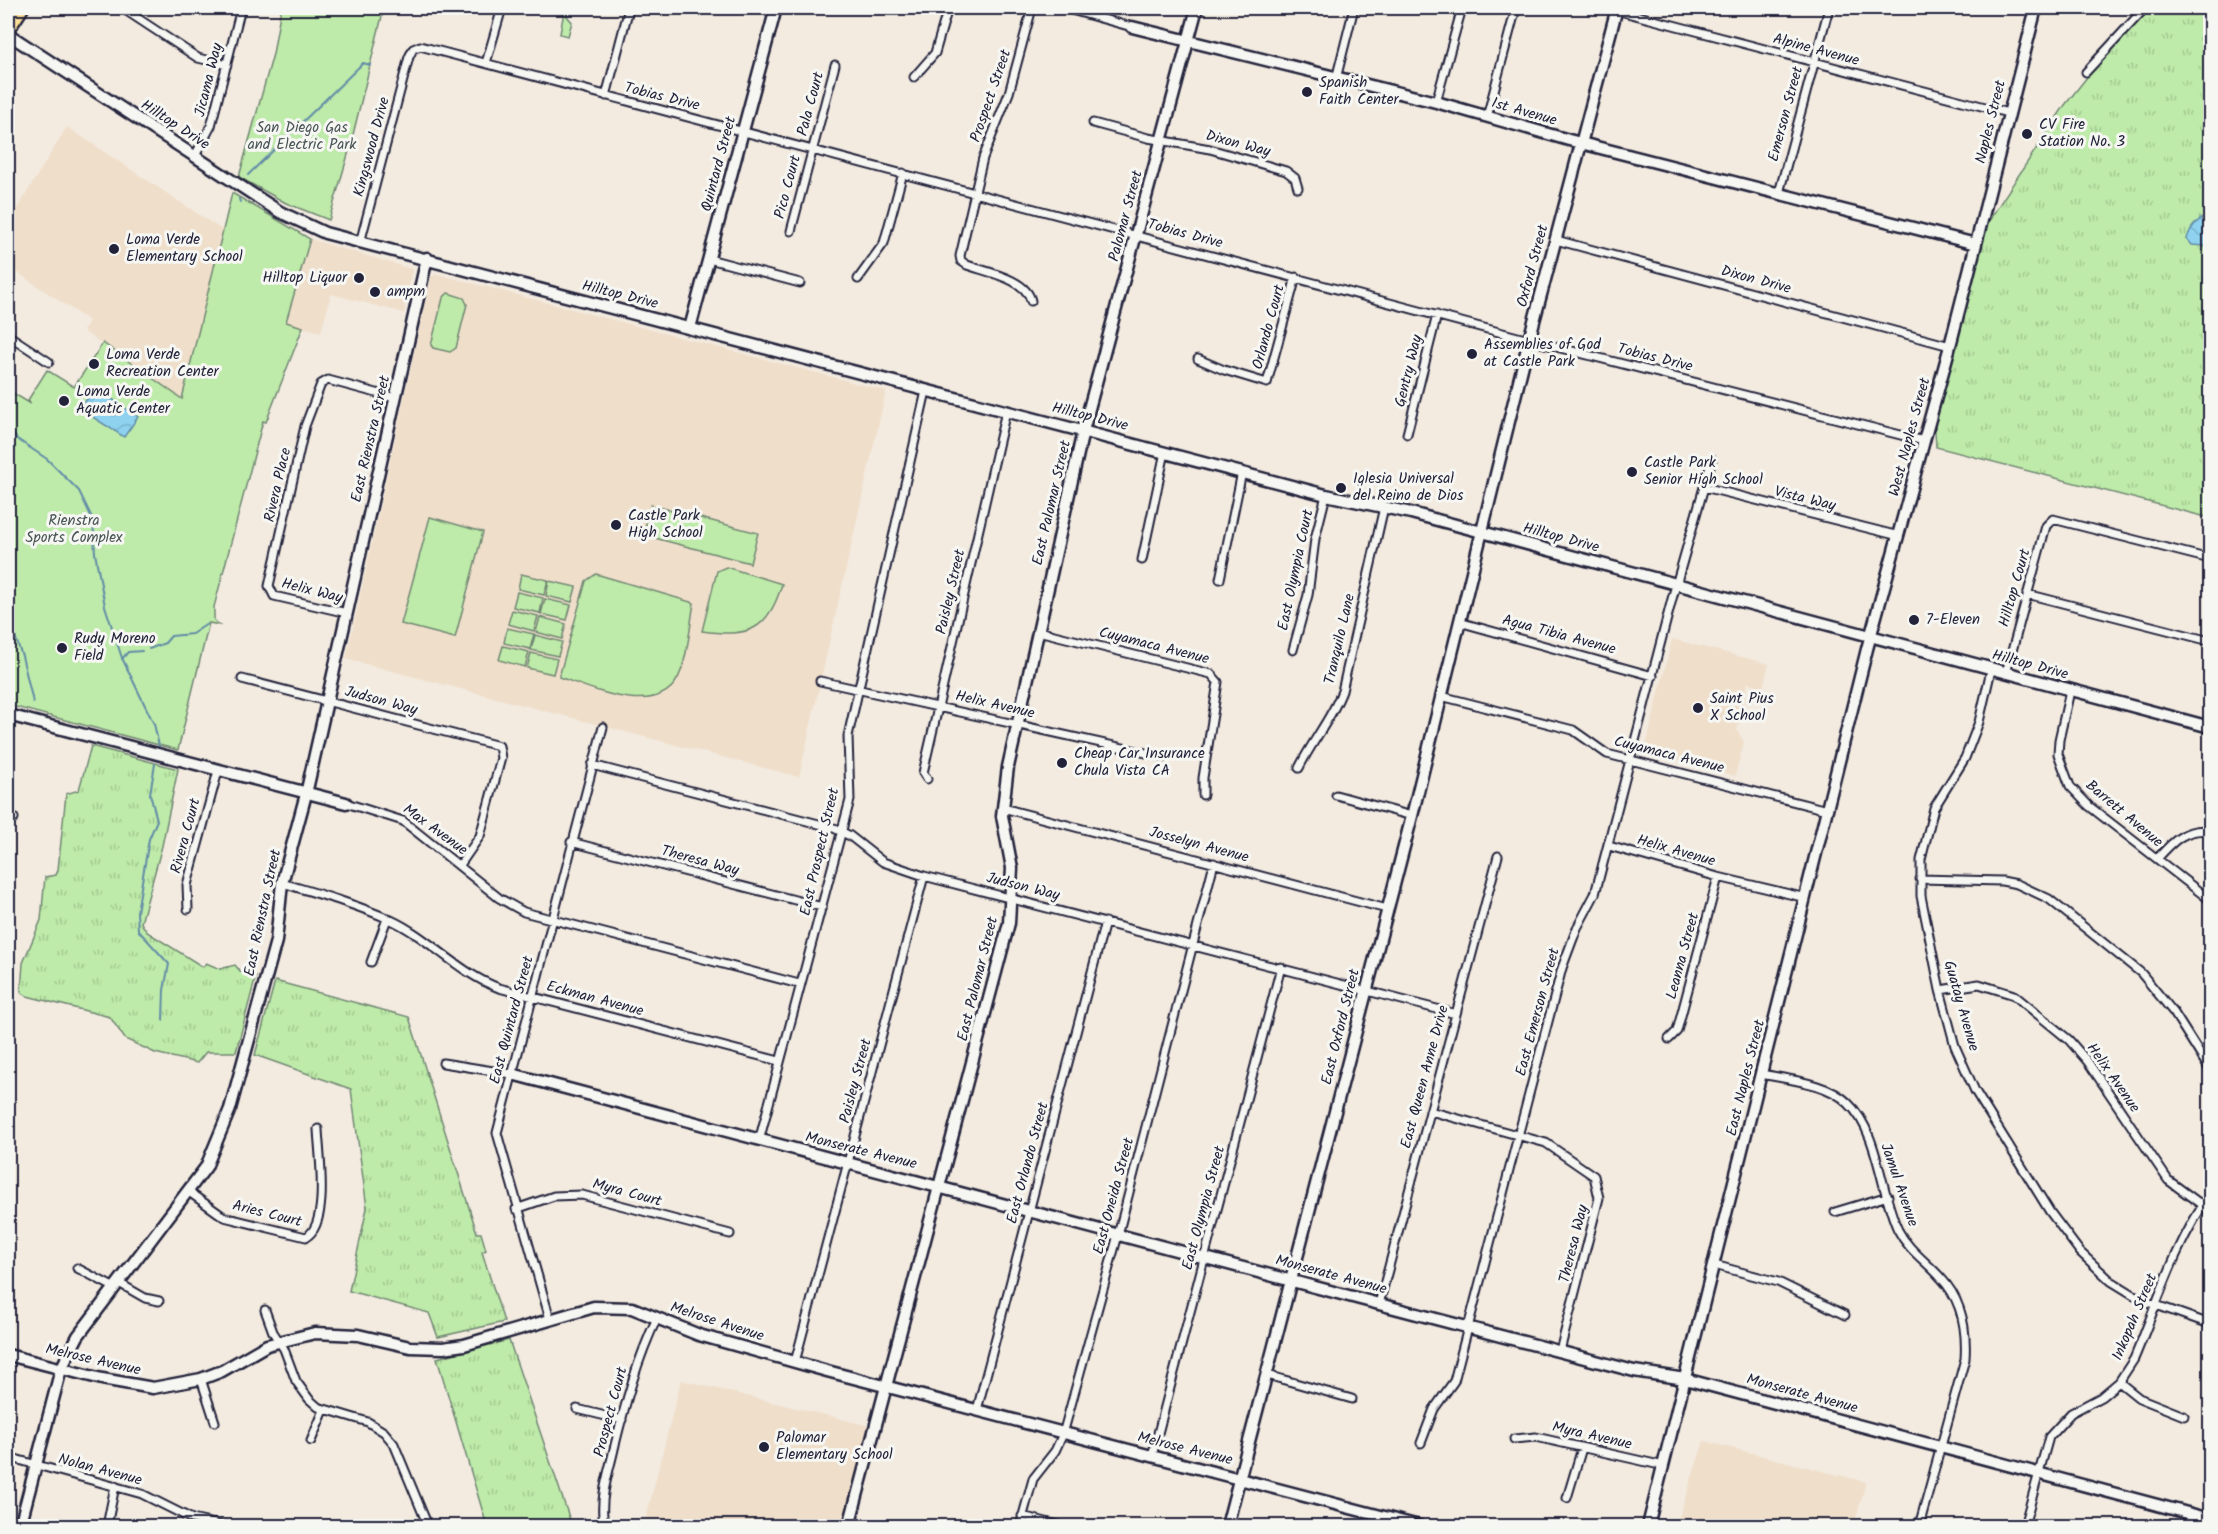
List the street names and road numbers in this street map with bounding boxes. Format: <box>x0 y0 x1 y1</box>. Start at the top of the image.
street label: Alpine Avenue <box>1770 27 1862 73</box>
street label: Jicama Way <box>188 40 230 119</box>
street label: Prospect Street <box>964 46 1018 146</box>
street label: Emerson Street <box>1762 64 1810 164</box>
street label: Pala Court <box>791 69 831 139</box>
street label: Tobias Drive <box>622 76 702 118</box>
street label: Naples Street <box>1969 78 2013 166</box>
street label: 1st Avenue <box>1488 91 1560 133</box>
street label: Hilltop Drive <box>136 94 214 156</box>
street label: Kingswood Drive <box>347 94 397 200</box>
street label: Quintard Street <box>695 114 743 214</box>
street label: Dixon Way <box>1203 124 1274 164</box>
street label: Pico Court <box>768 152 808 221</box>
street label: Palomar Street <box>1102 167 1150 264</box>
street label: Tobias Drive <box>1145 212 1226 256</box>
street label: Oxford Street <box>1510 222 1556 310</box>
street label: Dixon Drive <box>1718 259 1794 301</box>
street label: Hilltop Drive <box>579 274 661 316</box>
street label: Orlando Court <box>1246 282 1292 372</box>
street label: Gentry Way <box>1388 331 1430 410</box>
street label: Tobias Drive <box>1615 337 1695 379</box>
street label: East Rienstra Street <box>345 373 397 505</box>
street label: West Naples Street <box>1883 375 1937 499</box>
street label: Hilltop Drive <box>1049 396 1131 438</box>
street label: East Palomar Street <box>1026 438 1078 568</box>
street label: Rivera Place <box>258 445 298 525</box>
street label: Vista Way <box>1772 480 1839 518</box>
street label: East Olympia Court <box>1271 507 1321 633</box>
street label: Hilltop Drive <box>1520 516 1602 560</box>
street label: Hilltop Court <box>1992 546 2038 630</box>
street label: Paisley Street <box>930 547 972 637</box>
street label: Helix Way <box>279 572 346 610</box>
street label: Tranquilo Lane <box>1318 591 1362 687</box>
street label: Agua Tibia Avenue <box>1500 608 1619 662</box>
street label: Cuyamaca Avenue <box>1096 621 1212 671</box>
street label: Hilltop Drive <box>1989 643 2071 687</box>
street label: Judson Way <box>342 680 421 723</box>
street label: Helix Avenue <box>953 684 1037 726</box>
street label: Cuyamaca Avenue <box>1611 730 1727 780</box>
street label: Barrett Avenue <box>2080 774 2168 854</box>
street label: East Prospect Street <box>794 785 846 918</box>
street label: Rivera Court <box>164 795 208 876</box>
street label: Max Avenue <box>397 798 473 862</box>
street label: Josselyn Avenue <box>1147 820 1252 870</box>
street label: Helix Avenue <box>1634 828 1718 874</box>
street label: Theresa Way <box>658 839 743 883</box>
street label: East Rienstra Street <box>238 847 288 979</box>
street label: Judson Way <box>984 866 1063 908</box>
street label: Leanna Street <box>1660 910 1706 1002</box>
street label: East Palomar Street <box>951 914 1005 1044</box>
street label: East Emerson Street <box>1509 945 1567 1079</box>
street label: East Quintard Street <box>483 953 541 1087</box>
street label: Guatay Avenue <box>1937 958 1985 1054</box>
street label: East Oxford Street <box>1315 966 1367 1087</box>
street label: Eckman Avenue <box>544 975 646 1024</box>
street label: East Queen Anne Drive <box>1394 1002 1456 1151</box>
street label: East Naples Street <box>1720 1017 1772 1139</box>
street label: Paisley Street <box>833 1036 879 1126</box>
street label: Helix Avenue <box>2080 1038 2146 1118</box>
street label: East Orlando Street <box>1000 1099 1056 1227</box>
street label: Monserate Avenue <box>803 1126 920 1177</box>
street label: East Oneida Street <box>1087 1135 1141 1257</box>
street label: Jamul Avenue <box>1873 1140 1925 1230</box>
street label: East Olympia Street <box>1176 1143 1232 1273</box>
street label: Myra Court <box>590 1172 664 1214</box>
street label: Aries Court <box>230 1194 304 1234</box>
street label: Theresa Way <box>1553 1201 1596 1286</box>
street label: Monserate Avenue <box>1273 1249 1390 1301</box>
street label: Inkopah Street <box>2106 1269 2164 1364</box>
street label: Melrose Avenue <box>667 1296 767 1349</box>
street label: Melrose Avenue <box>43 1337 143 1383</box>
street label: Prospect Court <box>587 1364 635 1460</box>
street label: Monserate Avenue <box>1744 1368 1861 1420</box>
street label: Myra Avenue <box>1550 1415 1634 1457</box>
street label: Melrose Avenue <box>1135 1426 1235 1472</box>
street label: Nolan Avenue <box>55 1447 145 1493</box>

